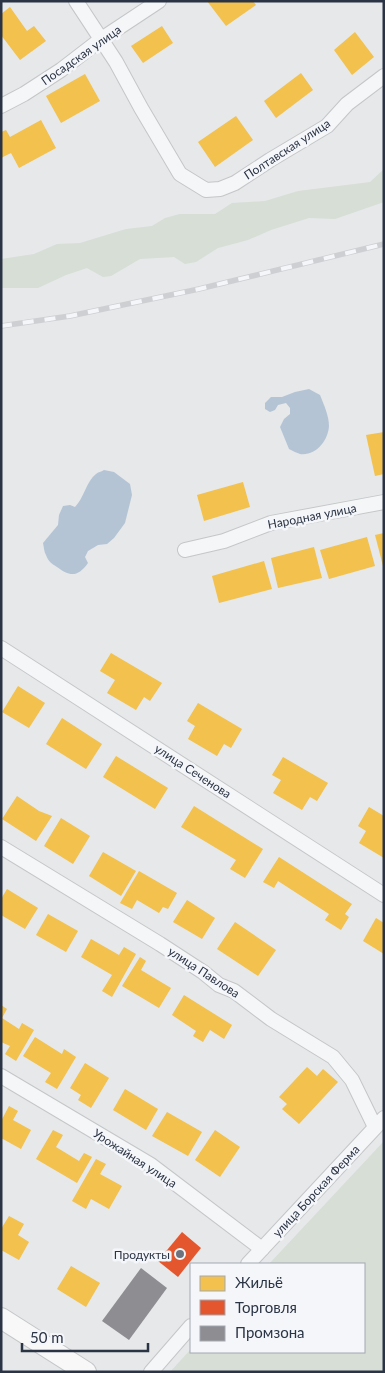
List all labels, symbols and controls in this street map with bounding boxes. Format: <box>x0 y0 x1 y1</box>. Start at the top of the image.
street label: Посадская улица <box>38 22 124 88</box>
street label: Полтавская улица <box>241 115 333 182</box>
street label: Народная улица <box>266 500 358 532</box>
street label: улица Сеченова <box>152 741 234 801</box>
street label: улица Павлова <box>165 943 243 1001</box>
street label: Урожайная улица <box>90 1125 180 1191</box>
street label: улица Борская Ферма <box>269 1142 363 1240</box>
place label: Продукты <box>114 1247 170 1262</box>
marker: Продукты <box>174 1248 186 1260</box>
legend <box>190 1263 365 1353</box>
text: Жильё <box>235 1273 283 1291</box>
text: Торговля <box>235 1298 297 1316</box>
scale bar <box>22 1320 149 1352</box>
text: Промзона <box>235 1323 305 1341</box>
text: 50 m <box>30 1328 64 1346</box>

